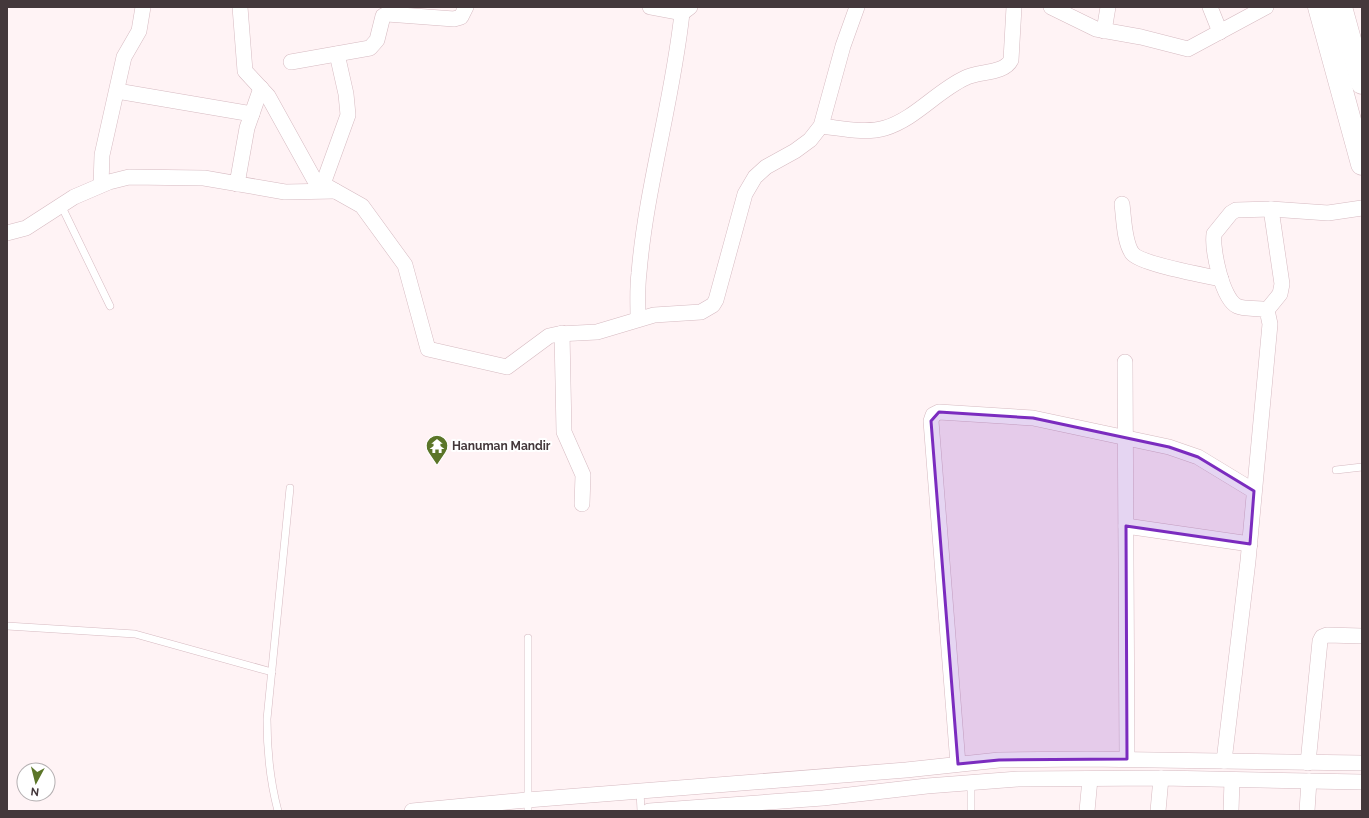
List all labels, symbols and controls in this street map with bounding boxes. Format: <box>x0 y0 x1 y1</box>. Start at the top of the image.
temple icon: Hanuman Mandir <box>424 433 450 466</box>
place label: Hanuman Mandir <box>452 439 551 453</box>
north arrow <box>16 762 56 802</box>
text: N <box>30 784 40 798</box>

